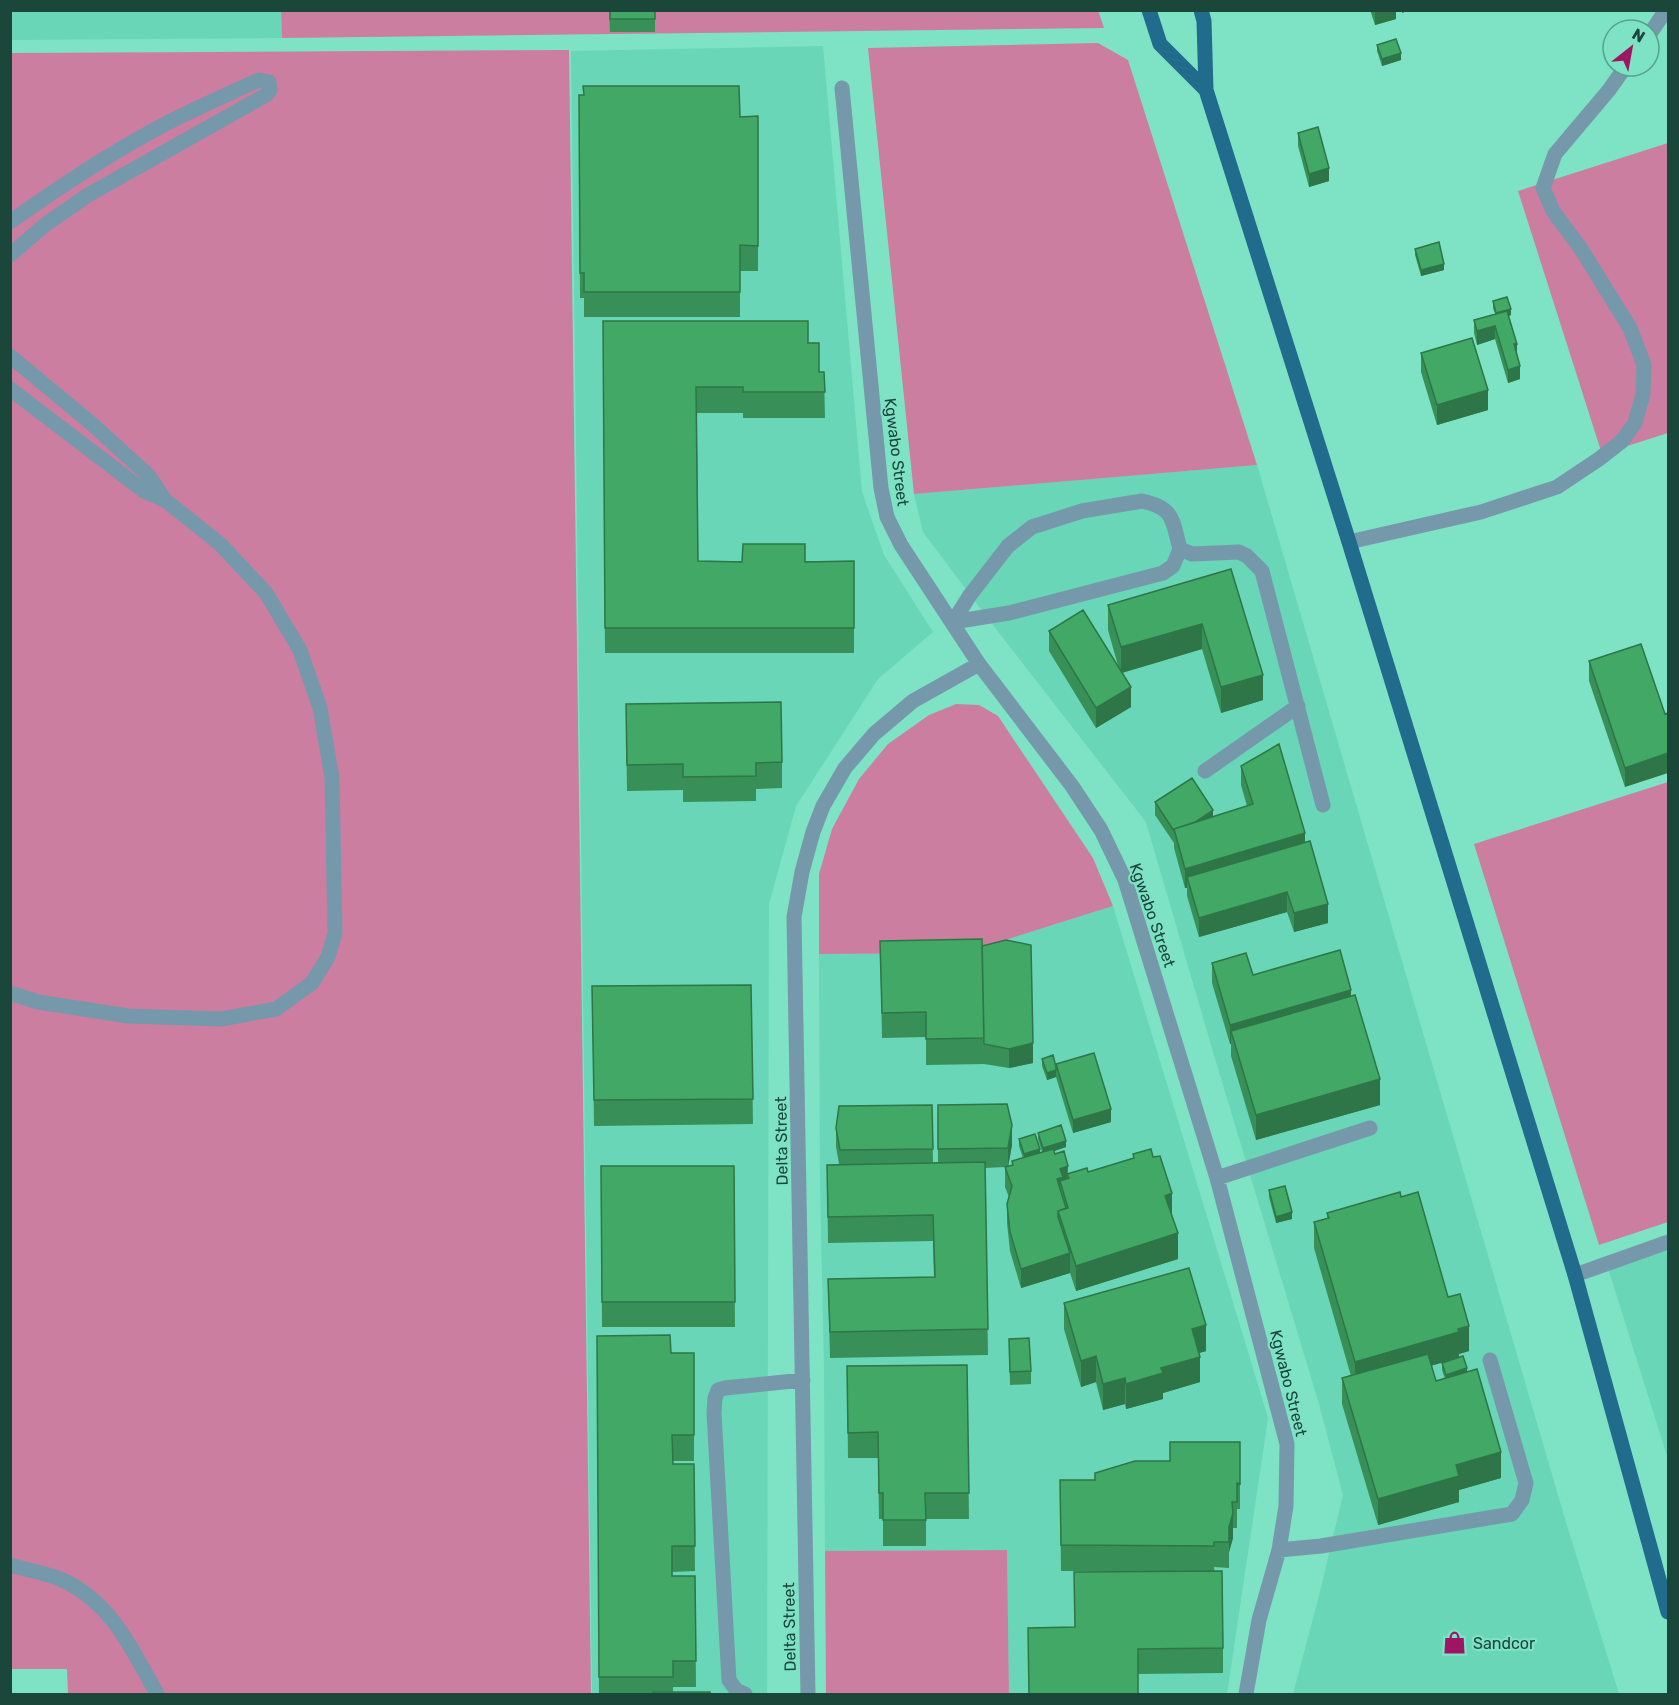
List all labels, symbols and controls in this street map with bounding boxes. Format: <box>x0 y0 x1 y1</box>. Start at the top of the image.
north arrow <box>1601 18 1661 78</box>
text: N <box>1629 24 1648 47</box>
street label: Kgwabo Street <box>880 397 913 507</box>
street label: Kgwabo Street <box>1126 861 1179 970</box>
street label: Delta Street <box>771 1096 792 1186</box>
street label: Kgwabo Street <box>1266 1328 1311 1438</box>
street label: Delta Street <box>779 1582 800 1672</box>
shop icon: Sandcor <box>1442 1630 1468 1656</box>
place label: Sandcor <box>1473 1634 1535 1653</box>

